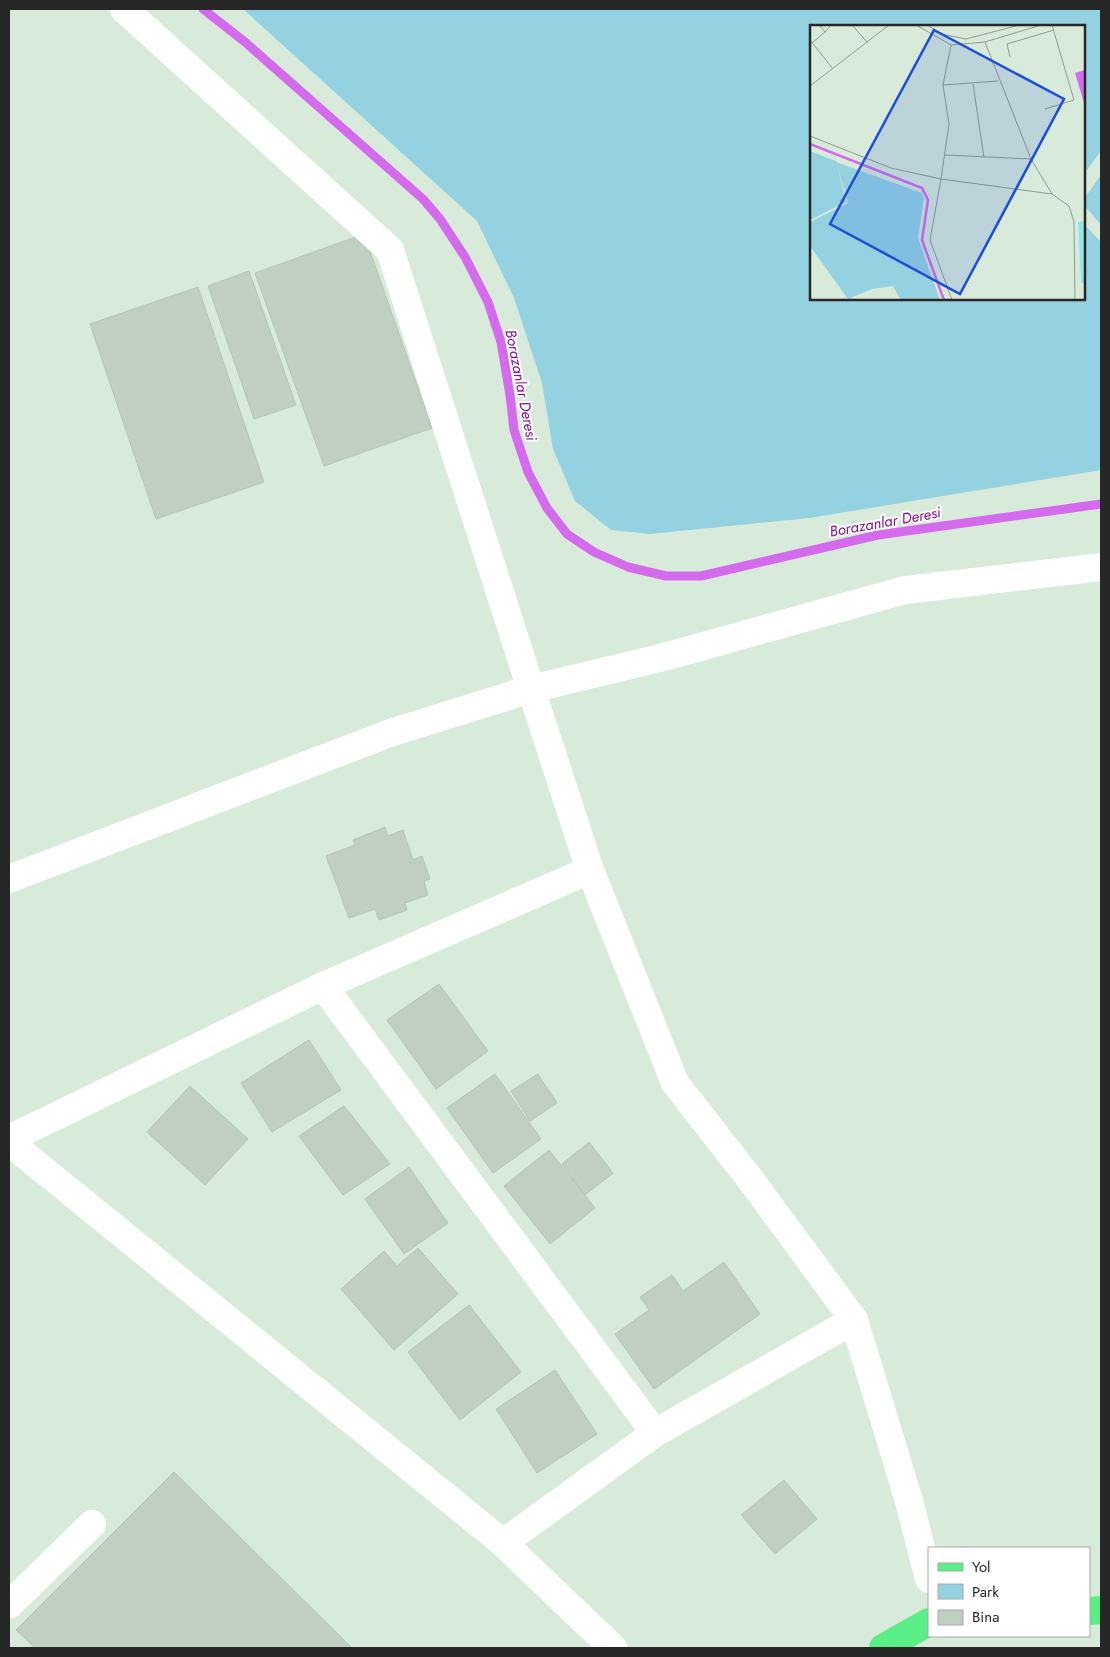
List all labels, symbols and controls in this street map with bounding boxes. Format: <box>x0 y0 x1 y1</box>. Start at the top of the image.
inset map <box>810 25 1085 300</box>
water label: Borazanlar Deresi <box>499 328 543 443</box>
water label: Borazanlar Deresi <box>828 501 942 543</box>
legend <box>928 1547 1090 1637</box>
text: Yol <box>972 1556 991 1578</box>
text: Park <box>972 1581 999 1603</box>
text: Bina <box>972 1606 999 1628</box>

